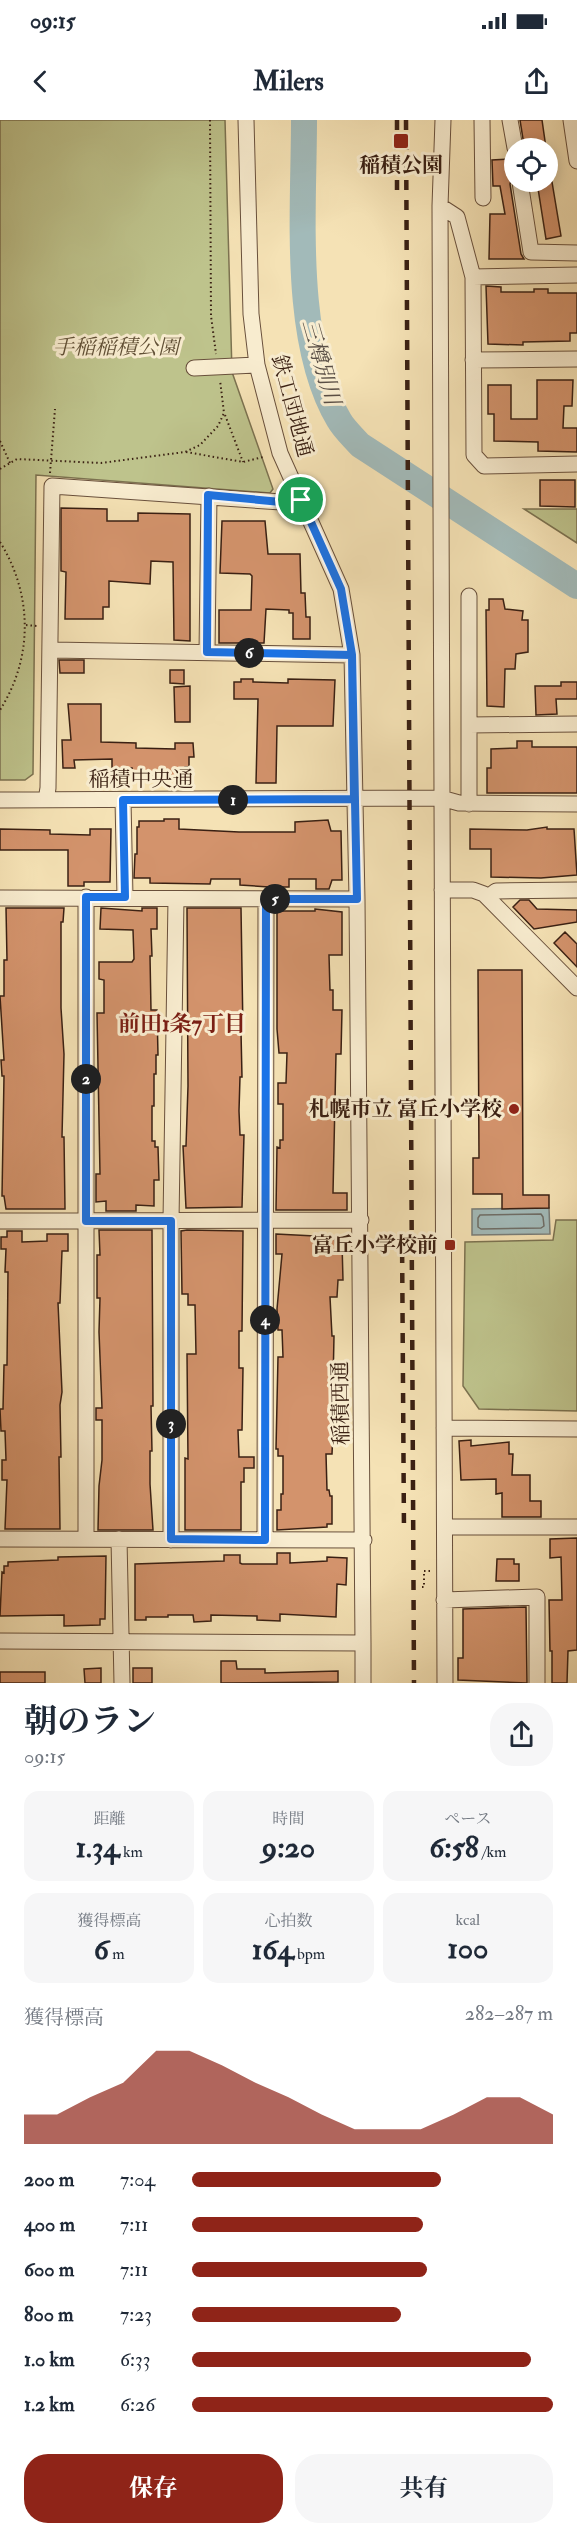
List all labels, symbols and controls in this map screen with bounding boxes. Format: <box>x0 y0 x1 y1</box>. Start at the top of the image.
text: 09:15 <box>30 7 75 35</box>
icon: back <box>24 65 57 98</box>
text: Milers <box>253 65 324 98</box>
icon: share <box>520 65 553 98</box>
marker: 稲積公園 <box>392 132 410 150</box>
map controls <box>504 138 558 192</box>
button: locate <box>504 138 558 192</box>
place label: 稲積公園 <box>359 152 443 179</box>
water label: 三樽別川 <box>295 316 347 410</box>
park label: 手稲稲積公園 <box>53 334 182 361</box>
street label: 鉄工団地通 <box>265 352 319 460</box>
pin <box>275 474 326 525</box>
icon: arrive <box>284 483 317 516</box>
pin: 6 <box>234 638 264 668</box>
text: 6 <box>245 643 253 663</box>
street label: 稲積中央通 <box>89 766 194 793</box>
pin: 1 <box>218 785 248 815</box>
text: 1 <box>230 790 236 810</box>
pin: 5 <box>260 884 290 914</box>
text: 5 <box>271 889 279 909</box>
district label: 前田1条7丁目 <box>118 1010 246 1038</box>
pin: 2 <box>71 1064 101 1094</box>
text: 2 <box>82 1069 90 1089</box>
place label: 札幌市立 富丘小学校 <box>309 1096 502 1123</box>
marker: 札幌市立 富丘小学校 <box>507 1102 521 1116</box>
place label: 富丘小学校前 <box>312 1232 438 1259</box>
marker: 富丘小学校前 <box>443 1238 457 1252</box>
pin: 4 <box>250 1305 280 1335</box>
text: 4 <box>261 1310 269 1330</box>
street label: 稲積西通 <box>327 1361 355 1445</box>
pin: 3 <box>156 1409 186 1439</box>
text: 3 <box>168 1414 174 1434</box>
text: 朝のラン <box>24 1701 156 1742</box>
button: share <box>490 1703 553 1766</box>
text: 09:15 <box>24 1744 65 1769</box>
text: 距離 <box>93 1809 125 1829</box>
text: 時間 <box>272 1809 305 1829</box>
text: ペース <box>444 1809 491 1829</box>
text: 1.34 <box>75 1829 120 1866</box>
text: 9:20 <box>262 1829 315 1866</box>
text: 6:58 <box>429 1829 479 1866</box>
text: km <box>120 1842 143 1862</box>
text: /km <box>479 1842 507 1862</box>
text: kcal <box>456 1910 480 1930</box>
text: 獲得標高 <box>77 1911 141 1931</box>
text: 心拍数 <box>264 1911 313 1931</box>
text: 100 <box>447 1930 488 1967</box>
text: 6 <box>94 1931 109 1968</box>
text: 164 <box>252 1931 294 1968</box>
text: m <box>109 1944 125 1964</box>
text: bpm <box>294 1944 325 1964</box>
text: 282–287 m <box>465 2001 553 2026</box>
text: 獲得標高 <box>24 2005 104 2030</box>
text: 200 m <box>24 2167 74 2192</box>
text: 7:04 <box>120 2167 155 2192</box>
text: 400 m <box>24 2212 75 2237</box>
text: 7:11 <box>120 2212 148 2237</box>
text: 600 m <box>24 2257 74 2282</box>
text: 7:11 <box>120 2257 148 2282</box>
text: 800 m <box>24 2302 74 2327</box>
text: 7:23 <box>120 2302 152 2327</box>
text: 1.0 km <box>24 2347 75 2372</box>
text: 6:33 <box>120 2347 150 2372</box>
text: 1.2 km <box>24 2392 74 2417</box>
text: 6:26 <box>120 2392 155 2417</box>
button: 保存 <box>24 2454 283 2523</box>
button: 共有 <box>295 2454 553 2523</box>

